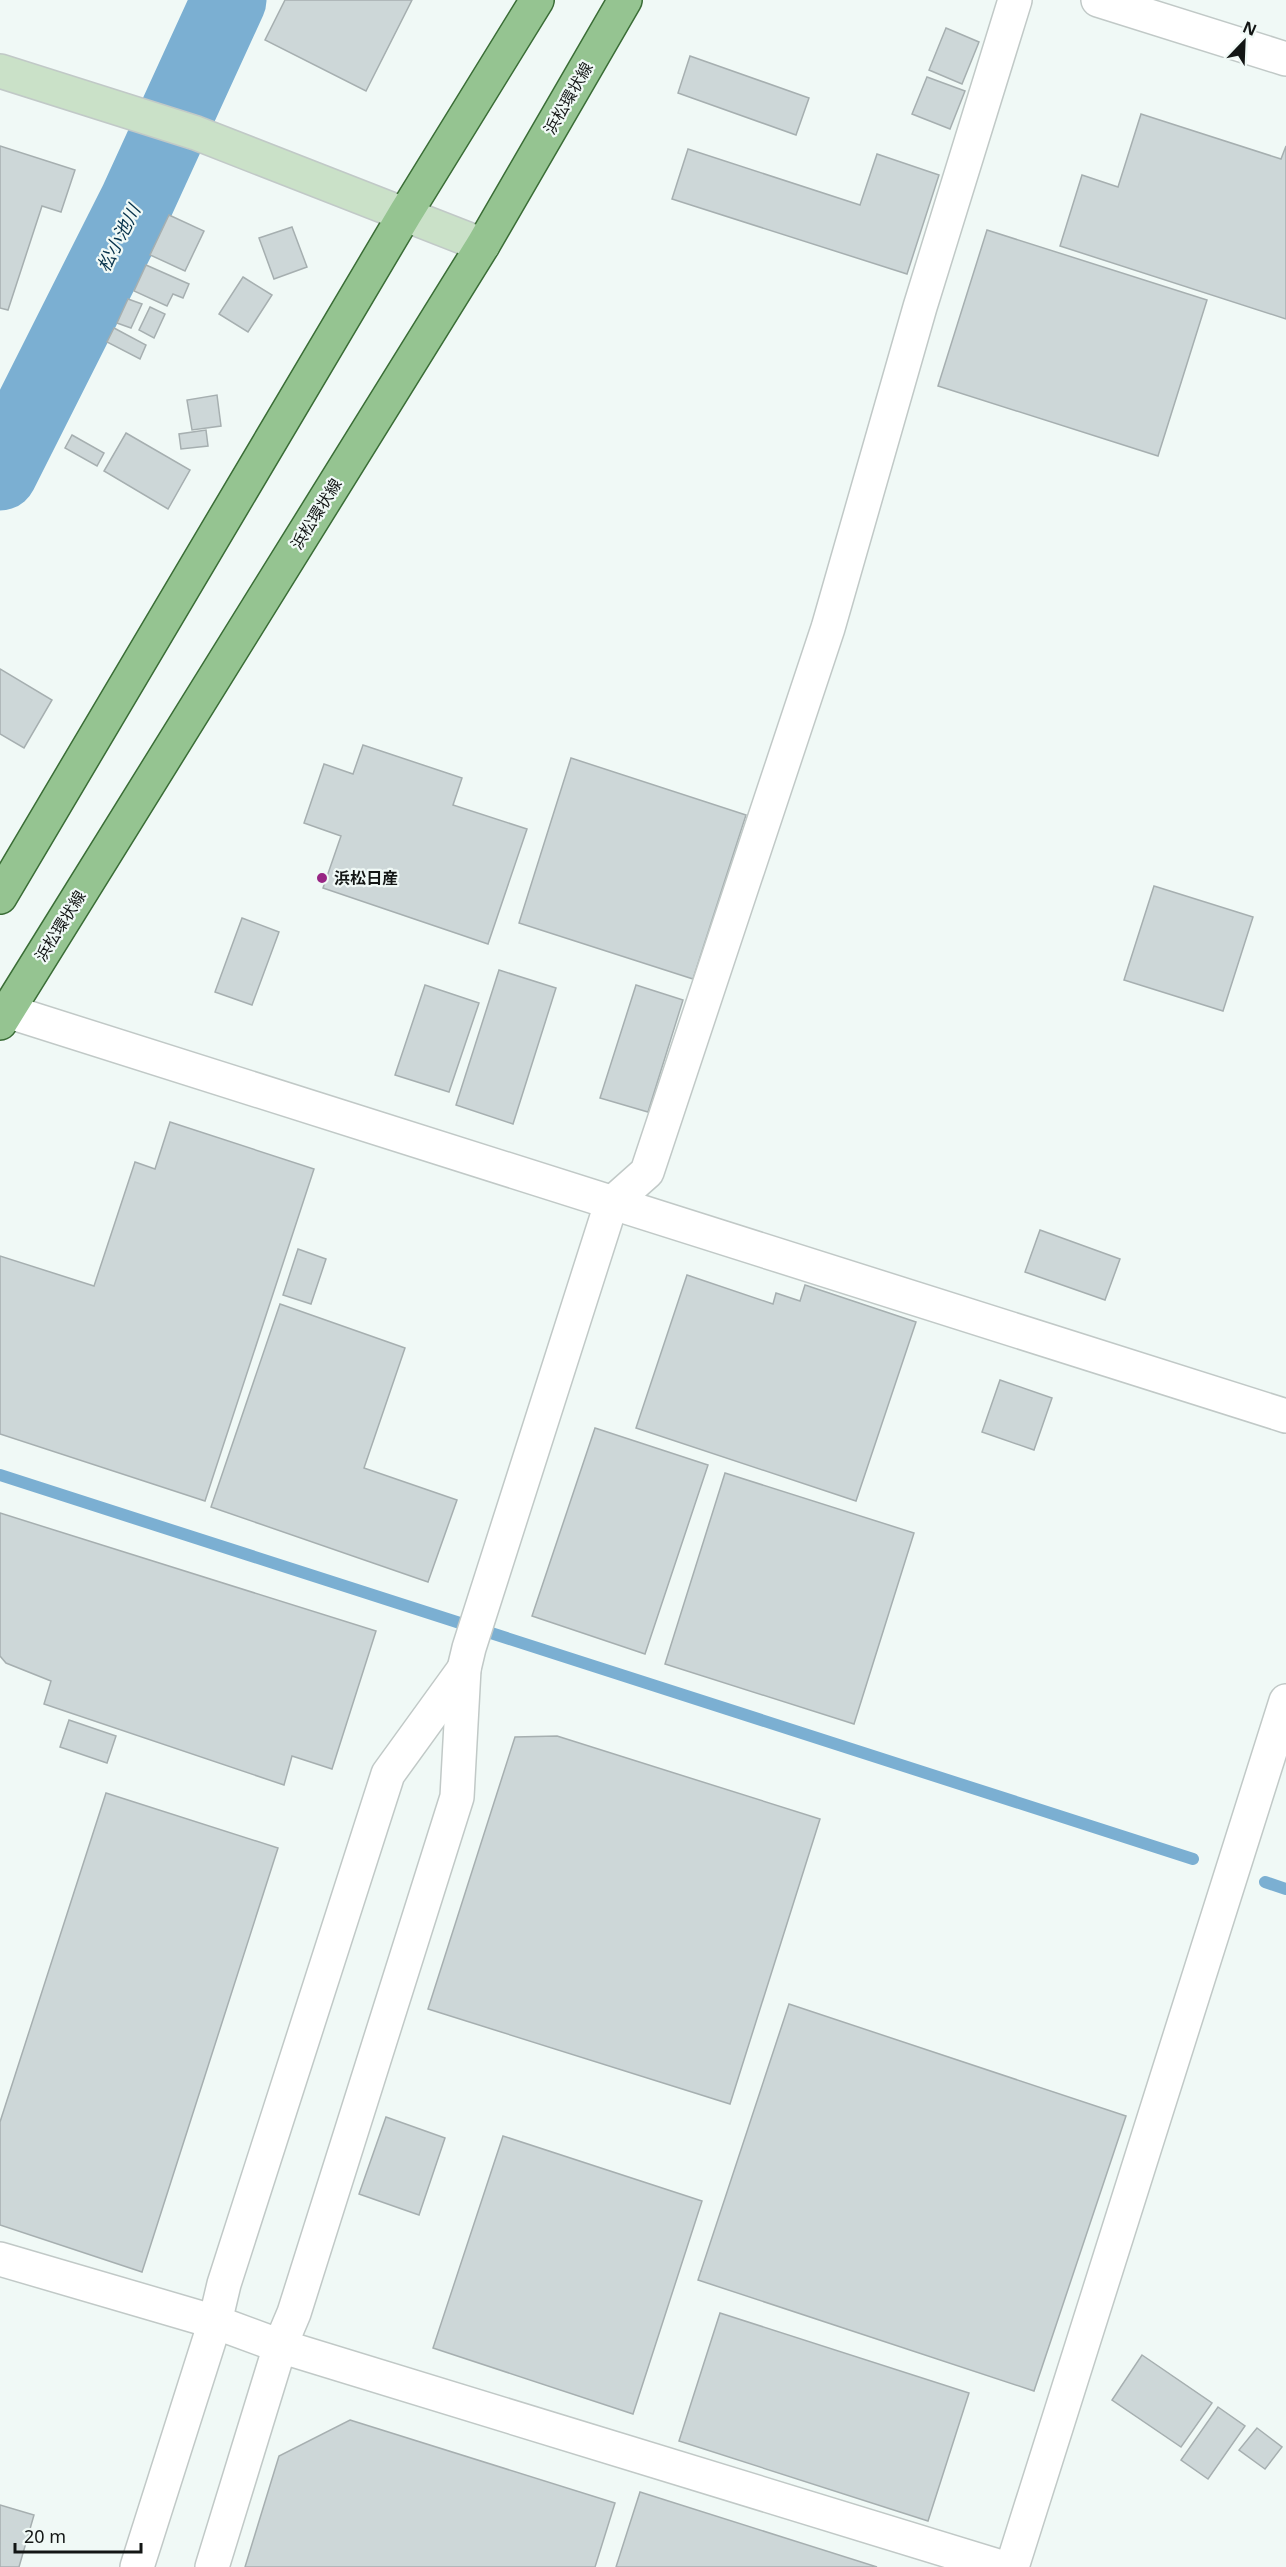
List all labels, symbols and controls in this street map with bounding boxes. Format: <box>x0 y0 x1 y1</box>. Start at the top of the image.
north arrow <box>1214 12 1274 72</box>
text: N <box>1240 16 1260 41</box>
street label: 浜松環状線 <box>538 58 598 138</box>
water label: 松小池川 <box>91 199 146 276</box>
street label: 浜松環状線 <box>285 474 347 554</box>
place label: 浜松日産 <box>334 867 398 889</box>
marker: 浜松日産 <box>315 871 329 885</box>
street label: 浜松環状線 <box>29 886 91 966</box>
scale bar <box>15 2516 141 2554</box>
text: 20 m <box>24 2524 66 2548</box>

